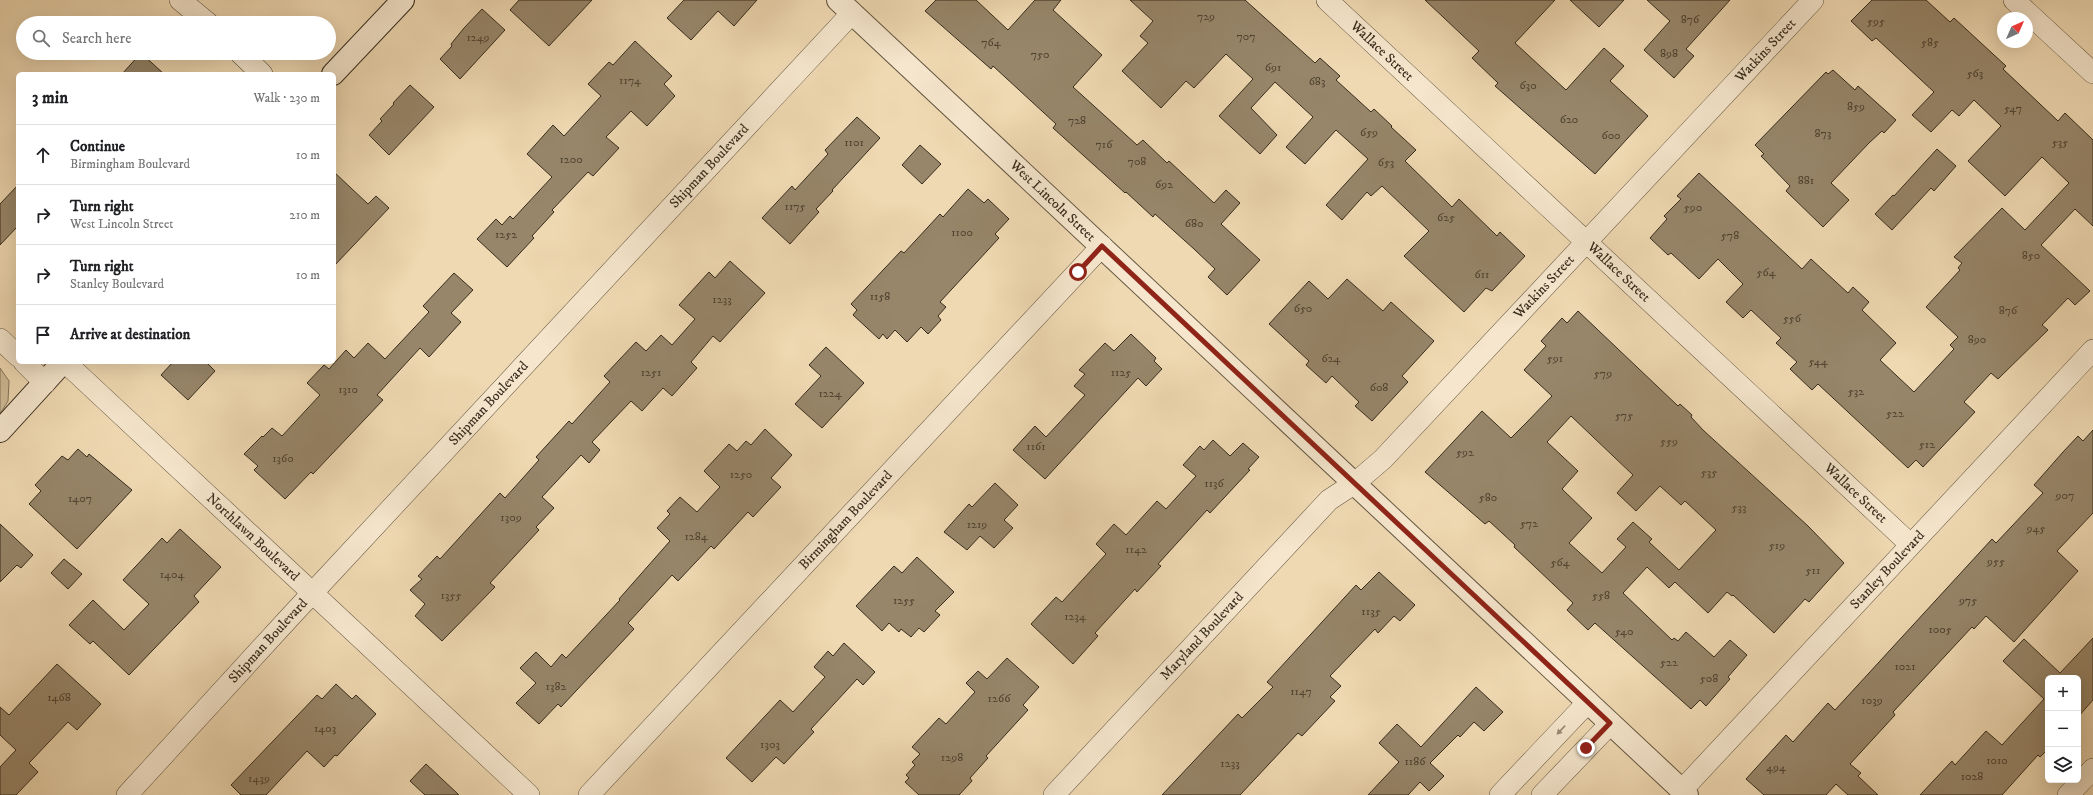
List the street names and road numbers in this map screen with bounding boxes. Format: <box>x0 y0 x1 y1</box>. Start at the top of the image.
street label: Watkins Street <box>1731 14 1800 87</box>
street label: Wallace Street <box>1346 17 1418 85</box>
street label: Shipman Boulevard <box>666 120 753 212</box>
street label: West Lincoln Street <box>1005 156 1100 246</box>
street label: Wallace Street <box>1582 238 1655 307</box>
street label: Watkins Street <box>1509 251 1579 323</box>
street label: Shipman Boulevard <box>445 358 532 449</box>
street label: Wallace Street <box>1819 459 1891 528</box>
street label: Birmingham Boulevard <box>795 467 896 574</box>
street label: Northlawn Boulevard <box>202 489 303 585</box>
street label: Stanley Boulevard <box>1846 527 1929 613</box>
street label: Maryland Boulevard <box>1156 588 1248 684</box>
street label: Shipman Boulevard <box>225 595 312 687</box>

